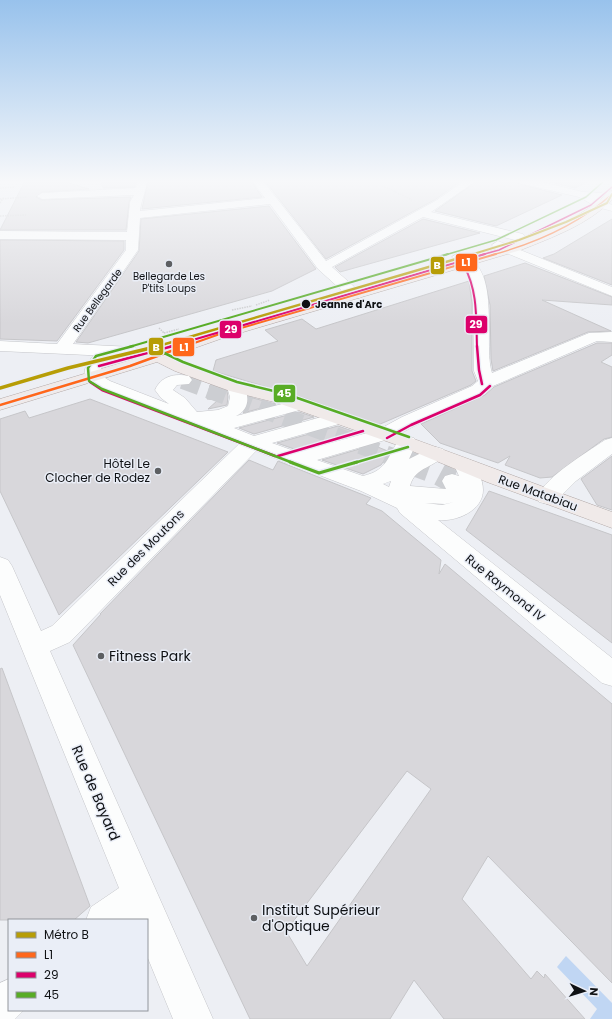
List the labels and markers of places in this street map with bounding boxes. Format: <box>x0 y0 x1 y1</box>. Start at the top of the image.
marker: Bellegarde Les P'tits Loups <box>164 259 174 269</box>
place label: Bellegarde Les P'tits Loups <box>133 269 205 296</box>
place label: Jeanne d'Arc <box>315 297 382 312</box>
marker: Jeanne d'Arc <box>300 298 312 310</box>
place label: Hôtel Le Clocher de Rodez <box>45 455 150 486</box>
marker: Hôtel Le Clocher de Rodez <box>153 466 163 476</box>
place label: Fitness Park <box>109 646 191 666</box>
marker: Fitness Park <box>96 651 106 661</box>
place label: Institut Supérieur d'Optique <box>262 900 380 936</box>
marker: Institut Supérieur d'Optique <box>249 913 259 923</box>

